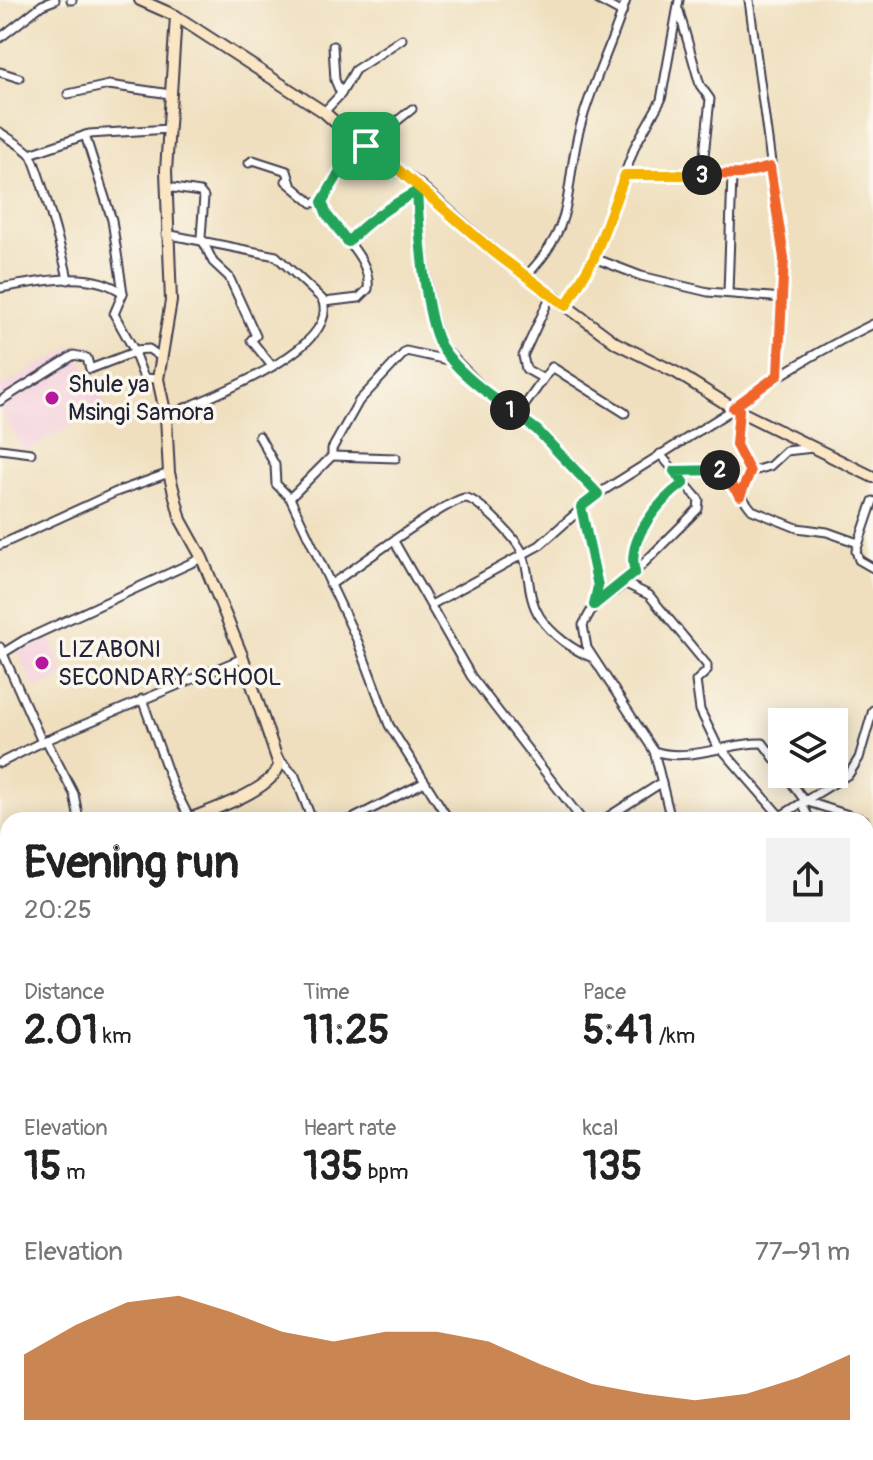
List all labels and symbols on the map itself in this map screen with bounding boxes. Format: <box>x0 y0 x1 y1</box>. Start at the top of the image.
pin <box>332 112 400 180</box>
pin: 3 <box>682 155 722 195</box>
place label: Shule ya Msingi Samora <box>68 370 214 427</box>
marker: Shule ya Msingi Samora <box>43 389 61 407</box>
pin: 1 <box>490 390 530 430</box>
pin: 2 <box>700 450 740 490</box>
place label: LIZABONI SECONDARY SCHOOL <box>58 635 281 692</box>
marker: LIZABONI SECONDARY SCHOOL <box>33 654 51 672</box>

